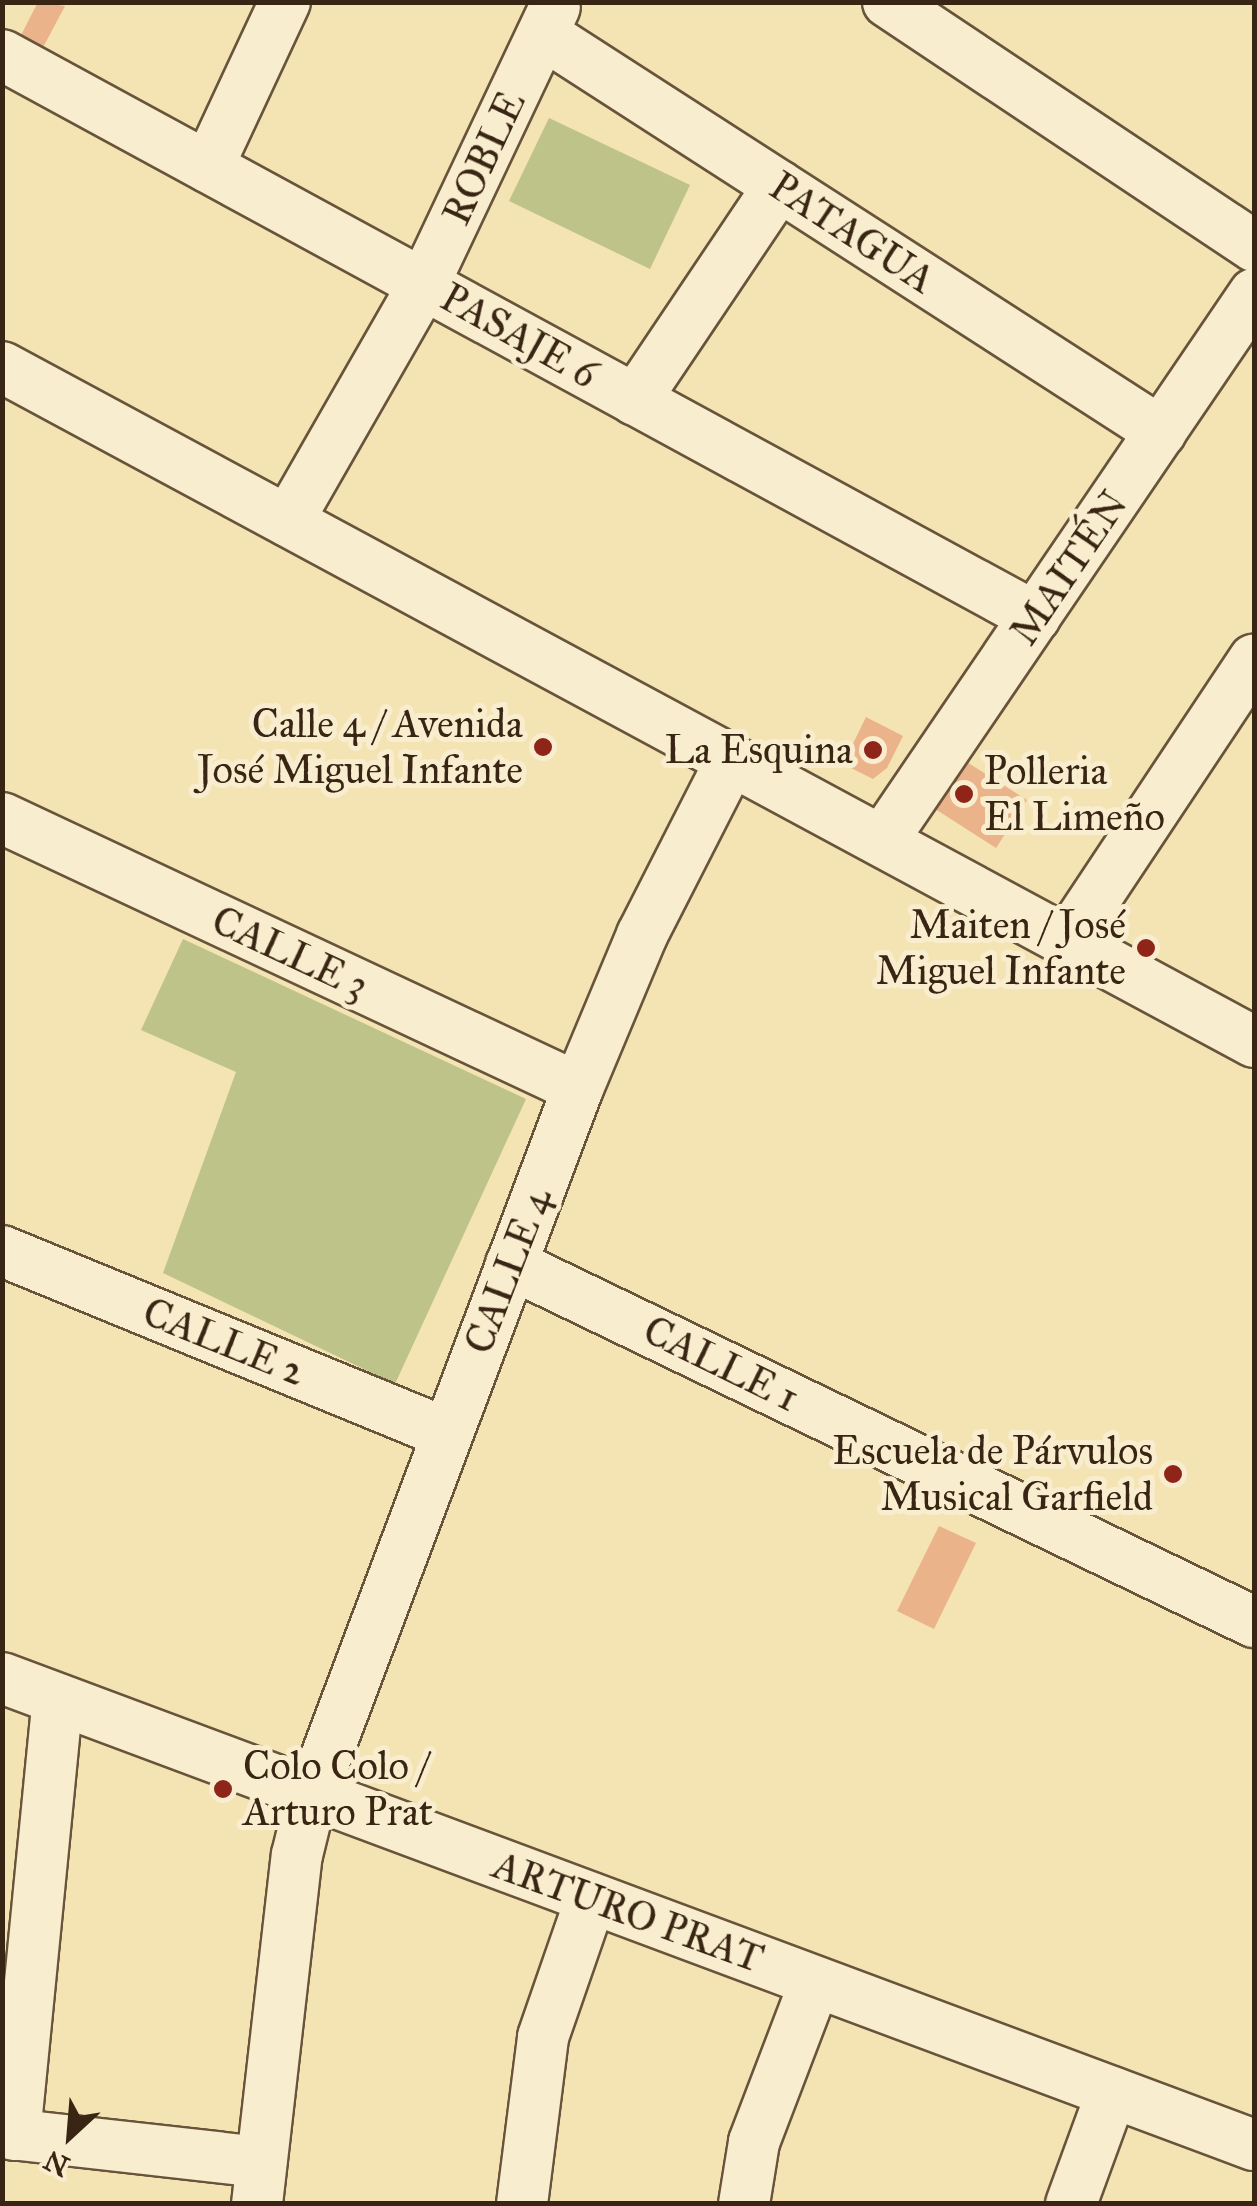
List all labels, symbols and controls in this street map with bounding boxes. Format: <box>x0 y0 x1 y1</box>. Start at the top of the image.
street label: ROBLE <box>432 84 536 232</box>
street label: PATAGUA <box>761 162 943 304</box>
street label: PASAJE 6 <box>432 273 606 399</box>
street label: MAITÉN <box>1000 482 1138 654</box>
place label: Calle 4 / Avenida José Miguel Infante <box>197 700 523 794</box>
place label: La Esquina <box>665 726 853 774</box>
marker: Calle 4 / Avenida José Miguel Infante <box>532 736 554 758</box>
marker: La Esquina <box>862 739 884 761</box>
place label: Polleria El Limeño <box>984 747 1165 841</box>
marker: Polleria El Limeño <box>953 783 975 805</box>
street label: CALLE 3 <box>204 896 376 1010</box>
place label: Maiten / José Miguel Infante <box>876 901 1126 995</box>
marker: Maiten / José Miguel Infante <box>1135 937 1157 959</box>
street label: CALLE 4 <box>455 1182 561 1360</box>
street label: CALLE 2 <box>136 1288 312 1396</box>
street label: CALLE 1 <box>636 1306 806 1422</box>
place label: Escuela de Párvulos Musical Garfield <box>832 1427 1153 1521</box>
marker: Escuela de Párvulos Musical Garfield <box>1162 1463 1184 1485</box>
place label: Colo Colo / Arturo Prat <box>243 1742 433 1836</box>
marker: Colo Colo / Arturo Prat <box>212 1778 234 1800</box>
street label: ARTURO PRAT <box>486 1841 770 1983</box>
north arrow <box>20 2086 120 2186</box>
text: N <box>38 2142 75 2184</box>

